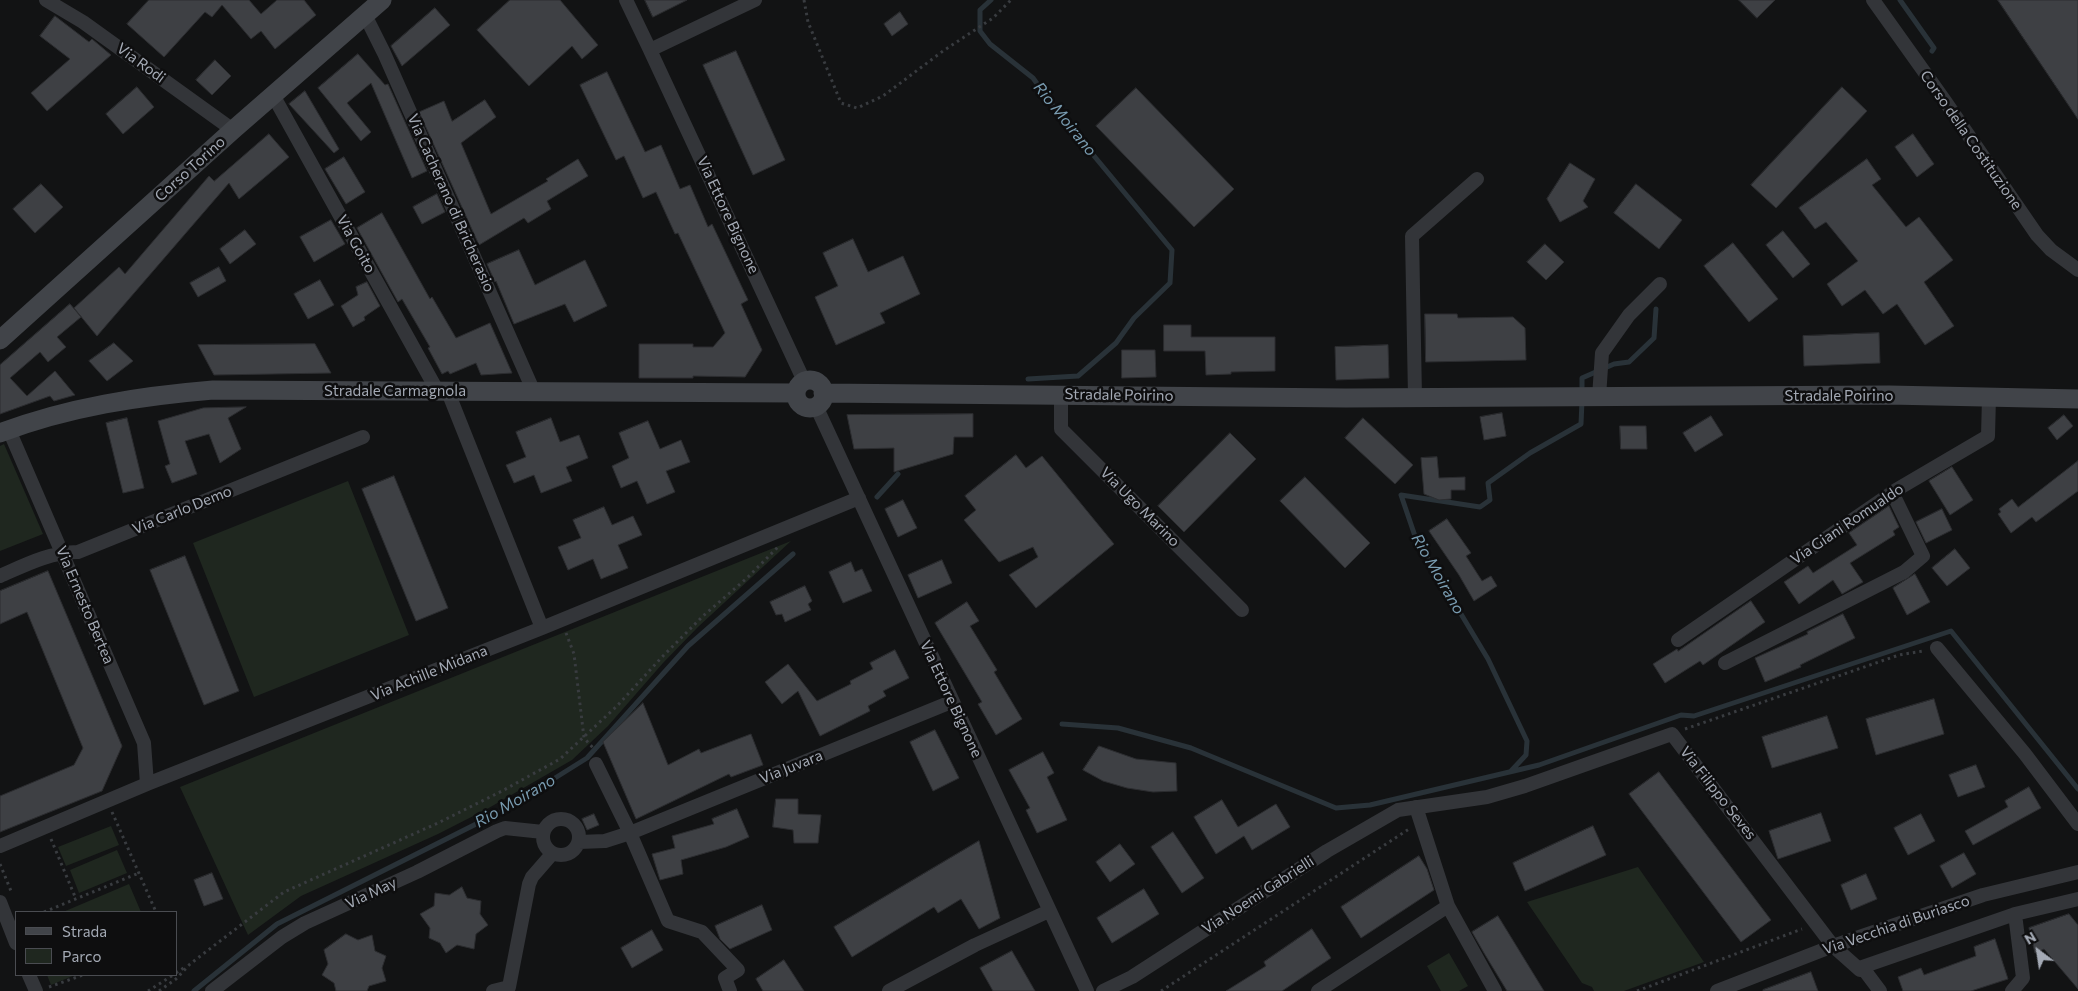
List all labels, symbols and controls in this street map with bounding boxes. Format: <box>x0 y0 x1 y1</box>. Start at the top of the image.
street label: Via Rodi <box>113 39 169 87</box>
street label: Corso della Costituzione <box>1916 67 2026 213</box>
water label: Rio Moirano <box>1029 78 1101 160</box>
street label: Via Cacherano di Bricherasio <box>403 111 499 295</box>
street label: Corso Torino <box>151 133 229 205</box>
street label: Via Ettore Bignone <box>693 154 763 276</box>
street label: Via Goito <box>333 212 379 276</box>
street label: Stradale Carmagnola <box>324 382 466 400</box>
street label: Stradale Poirino <box>1064 385 1174 405</box>
street label: Stradale Poirino <box>1785 387 1893 405</box>
street label: Via Ugo Marino <box>1096 463 1184 551</box>
street label: Via Giani Romualdo <box>1787 480 1907 568</box>
street label: Via Carlo Demo <box>130 482 234 538</box>
water label: Rio Moirano <box>1407 530 1469 618</box>
street label: Via Ernesto Bertea <box>52 543 118 667</box>
street label: Via Ettore Bignone <box>916 638 986 760</box>
street label: Via Achille Midana <box>368 641 490 705</box>
street label: Via Filippo Seves <box>1676 743 1760 843</box>
street label: Via Juvara <box>757 746 825 788</box>
water label: Rio Moirano <box>471 770 559 832</box>
street label: Via Noemi Gabrielli <box>1199 852 1317 938</box>
street label: Via May <box>342 873 400 913</box>
street label: Via Vecchia di Buriasco <box>1820 891 1972 959</box>
legend <box>15 911 178 976</box>
text: Strada <box>62 922 107 940</box>
north arrow <box>2013 926 2063 976</box>
text: N <box>2021 928 2039 948</box>
text: Parco <box>62 947 101 965</box>

